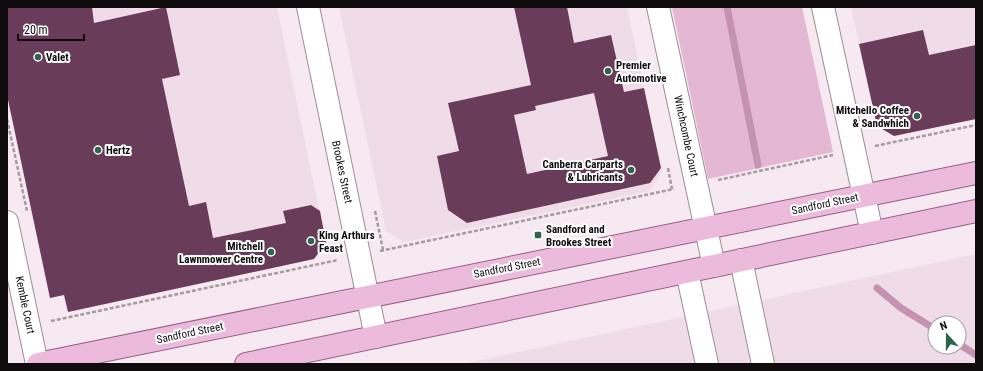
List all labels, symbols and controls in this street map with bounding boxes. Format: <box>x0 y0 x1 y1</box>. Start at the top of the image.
scale bar <box>18 16 84 42</box>
text: 20 m <box>24 23 48 37</box>
place label: Valet <box>46 51 69 64</box>
marker: Valet <box>33 52 43 62</box>
place label: Premier Automotive <box>616 59 667 85</box>
marker: Premier Automotive <box>603 66 613 76</box>
street label: Winchcombe Court <box>671 94 701 178</box>
place label: Mitchello Coffee & Sandwhich <box>836 104 909 130</box>
marker: Mitchello Coffee & Sandwhich <box>912 111 922 121</box>
street label: Brookes Street <box>329 140 355 204</box>
place label: Hertz <box>106 144 130 157</box>
marker: Hertz <box>93 145 103 155</box>
place label: Canberra Carparts & Lubricants <box>543 158 623 184</box>
marker: Canberra Carparts & Lubricants <box>626 165 636 175</box>
street label: Sandford Street <box>790 191 860 217</box>
place label: Sandford and Brookes Street <box>546 223 612 249</box>
place label: King Arthurs Feast <box>319 229 375 255</box>
marker: Sandford and Brookes Street <box>533 230 543 240</box>
marker: King Arthurs Feast <box>306 236 316 246</box>
place label: Mitchell Lawnmower Centre <box>179 240 263 266</box>
marker: Mitchell Lawnmower Centre <box>266 247 276 257</box>
street label: Sandford Street <box>472 255 542 281</box>
street label: Kemble Court <box>13 275 37 335</box>
north arrow <box>927 315 967 355</box>
text: N <box>938 319 949 333</box>
street label: Sandford Street <box>155 320 225 346</box>

